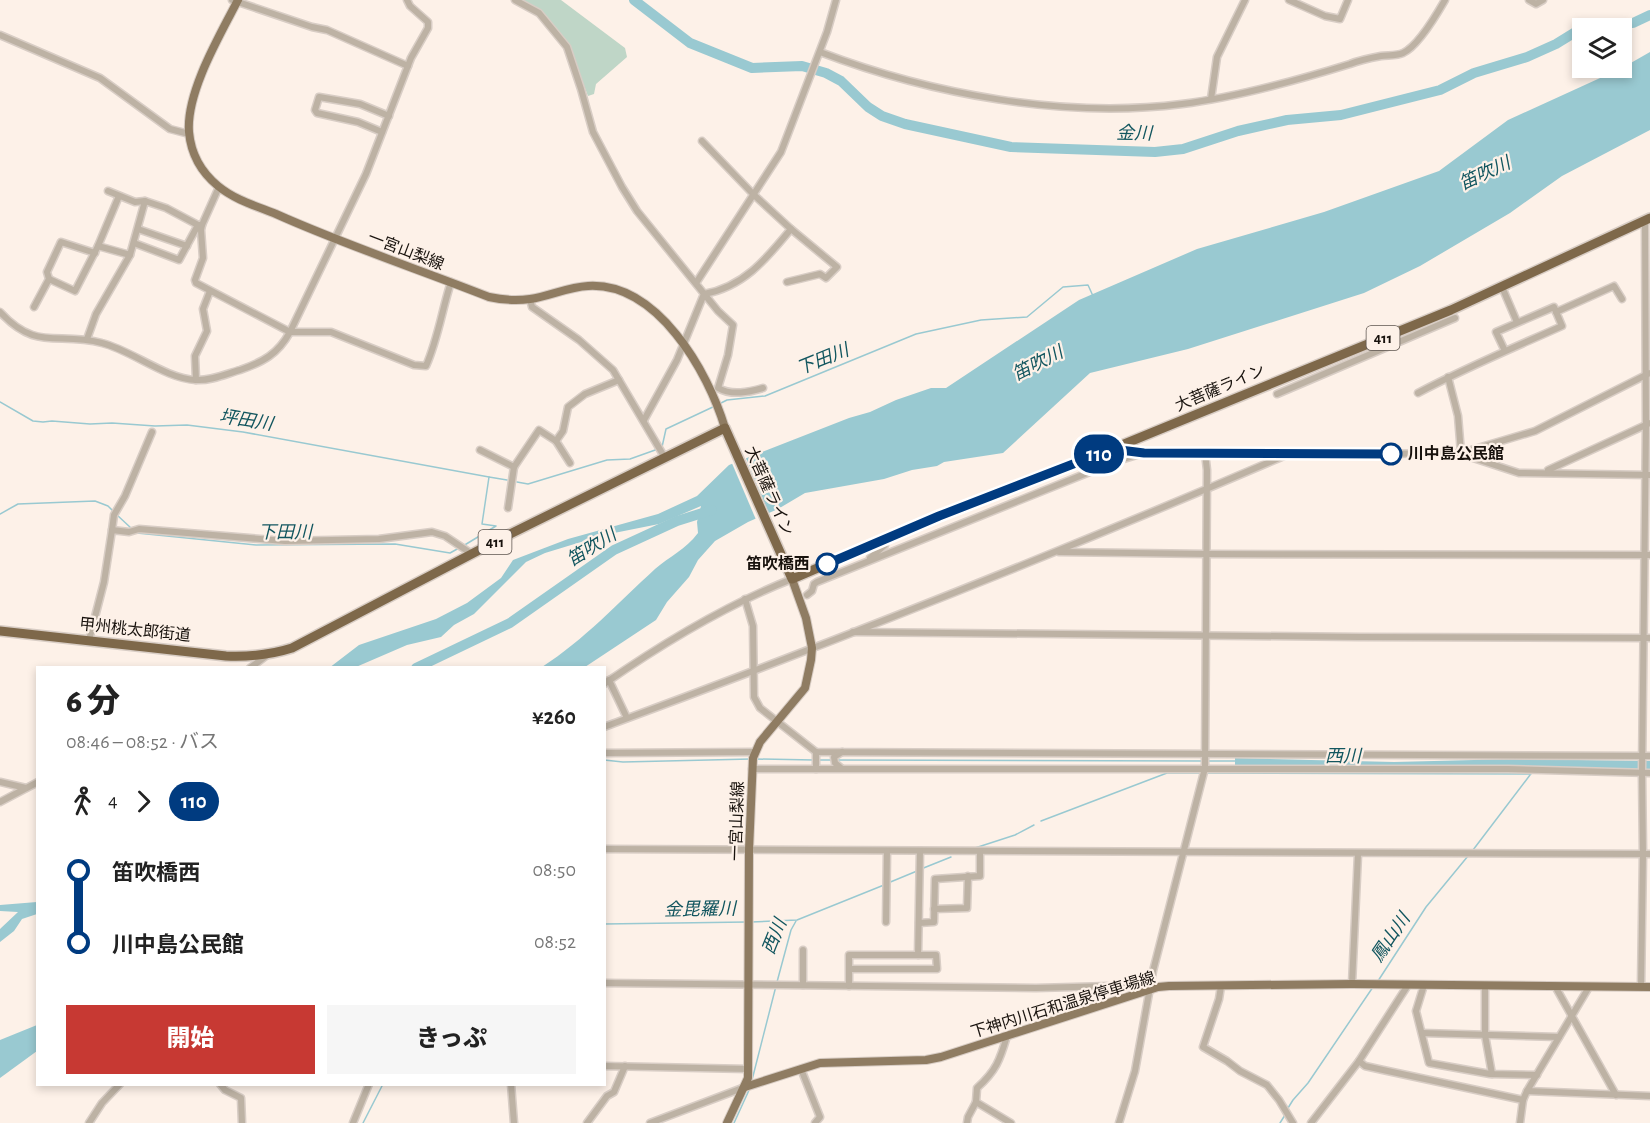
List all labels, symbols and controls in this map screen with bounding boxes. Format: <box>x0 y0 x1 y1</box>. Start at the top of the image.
map controls <box>1572 18 1632 78</box>
button: layers <box>1572 18 1632 78</box>
water label: 金川 <box>1116 123 1154 143</box>
water label: 笛吹川 <box>1456 152 1515 194</box>
street label: 一宮山梨線 <box>366 228 447 273</box>
road number: 411 <box>1366 326 1400 350</box>
water label: 下田川 <box>794 340 853 378</box>
water label: 笛吹川 <box>1009 341 1068 384</box>
street label: 大菩薩ライン <box>1173 362 1267 414</box>
water label: 坪田川 <box>218 407 276 434</box>
line badge: 110 <box>1064 434 1134 474</box>
marker: 川中島公民館 <box>1380 443 1402 465</box>
street label: 大菩薩ライン <box>742 444 796 538</box>
text: 110 <box>1086 444 1112 465</box>
place label: 川中島公民館 <box>1408 445 1504 462</box>
water label: 下田川 <box>258 523 314 542</box>
water label: 笛吹川 <box>563 523 621 570</box>
road number: 411 <box>478 530 512 554</box>
marker: 笛吹橋西 <box>816 553 838 575</box>
place label: 笛吹橋西 <box>746 555 810 572</box>
street label: 甲州桃太郎街道 <box>78 615 192 644</box>
text: 6 分 <box>66 686 120 719</box>
text: ¥260 <box>532 706 576 728</box>
text: 08:46 – 08:52 · バス <box>66 732 219 752</box>
water label: 西川 <box>1325 747 1363 766</box>
street label: 一宮山梨線 <box>727 781 746 861</box>
icon: walk <box>66 785 99 818</box>
icon: forward <box>127 785 160 818</box>
text: 4 <box>108 791 118 811</box>
text: 110 <box>181 791 207 812</box>
text: 08:50 <box>532 860 576 880</box>
text: 笛吹橋西 <box>112 862 200 884</box>
water label: 金毘羅川 <box>664 898 738 920</box>
water label: 鳳山川 <box>1368 908 1415 965</box>
water label: 西川 <box>759 915 791 957</box>
text: 08:52 <box>534 932 576 952</box>
text: 川中島公民館 <box>112 934 244 956</box>
street label: 下神内川石和温泉停車場線 <box>969 968 1157 1041</box>
button: 開始 <box>66 1005 315 1074</box>
button: きっぷ <box>327 1005 576 1074</box>

